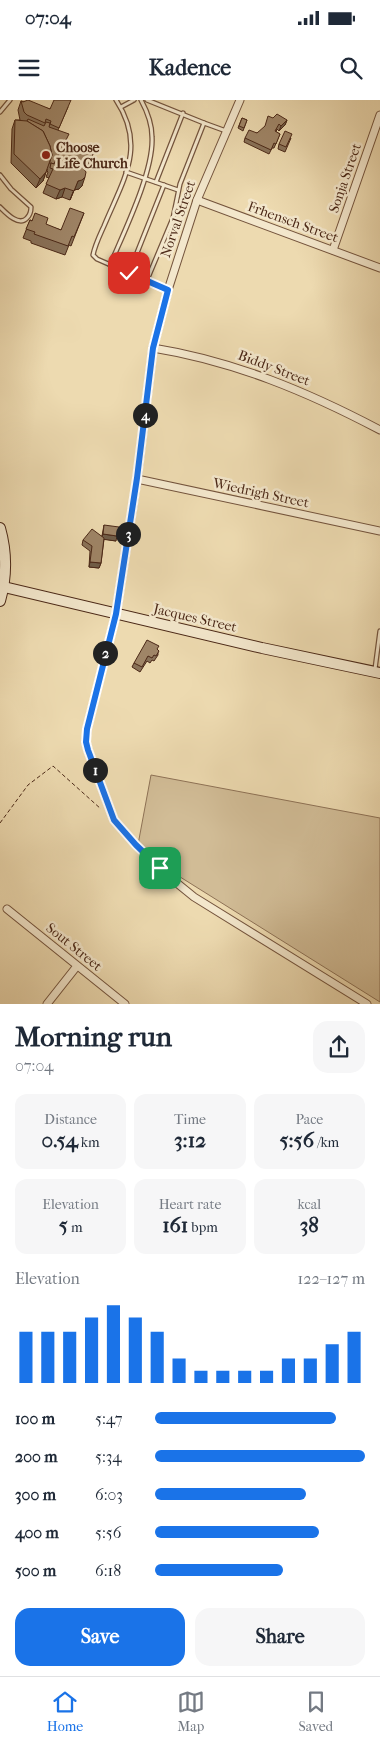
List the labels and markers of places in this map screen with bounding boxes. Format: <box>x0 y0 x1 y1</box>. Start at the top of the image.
place label: Choose Life Church <box>56 139 129 172</box>
marker: Choose Life Church <box>40 149 52 161</box>
pin <box>108 252 150 294</box>
pin: 4 <box>132 402 158 428</box>
pin: 3 <box>116 522 140 546</box>
pin: 2 <box>92 640 118 666</box>
pin: 1 <box>82 758 108 782</box>
pin <box>139 847 181 889</box>

